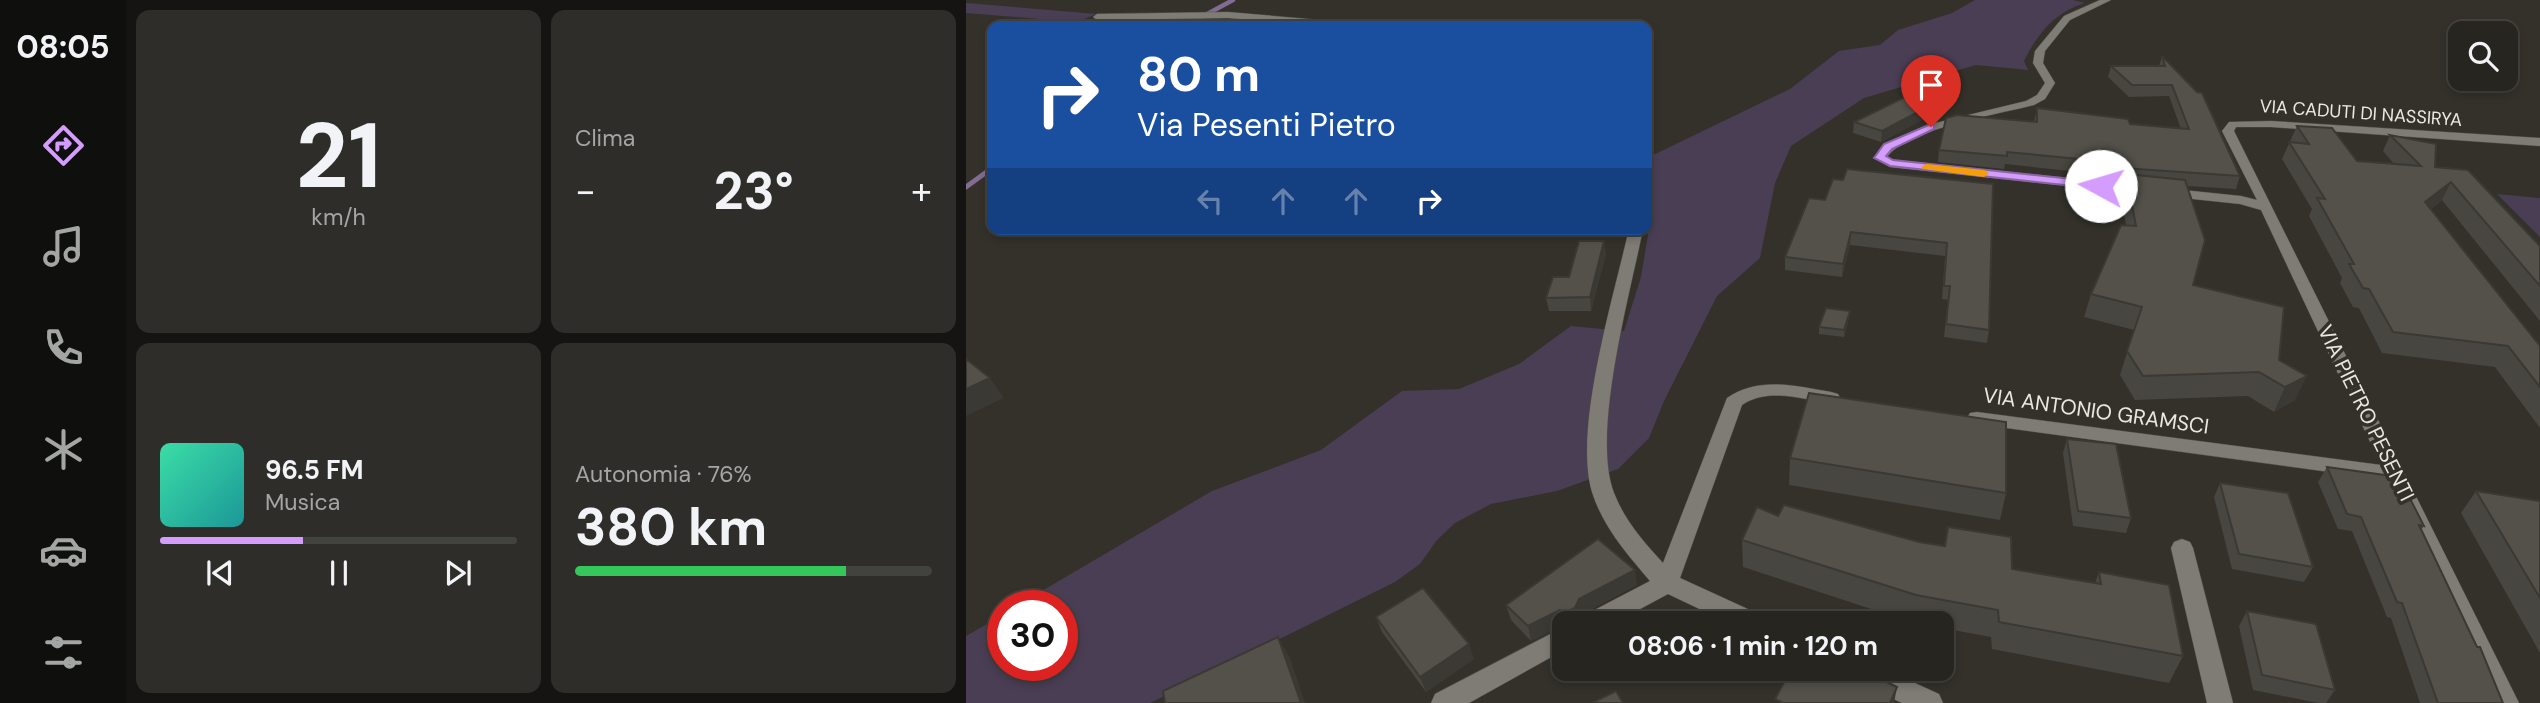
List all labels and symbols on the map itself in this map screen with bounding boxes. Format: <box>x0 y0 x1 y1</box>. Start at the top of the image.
pin <box>1901 55 1961 127</box>
street label: VIA CADUTI DI NASSIRYA <box>2259 94 2463 132</box>
position arrow <box>2064 149 2138 223</box>
street label: VIA PIETRO PESENTI <box>2311 320 2421 506</box>
street label: VIA ANTONIO GRAMSCI <box>1981 381 2211 441</box>
speed limit sign: 30 <box>987 590 1078 681</box>

